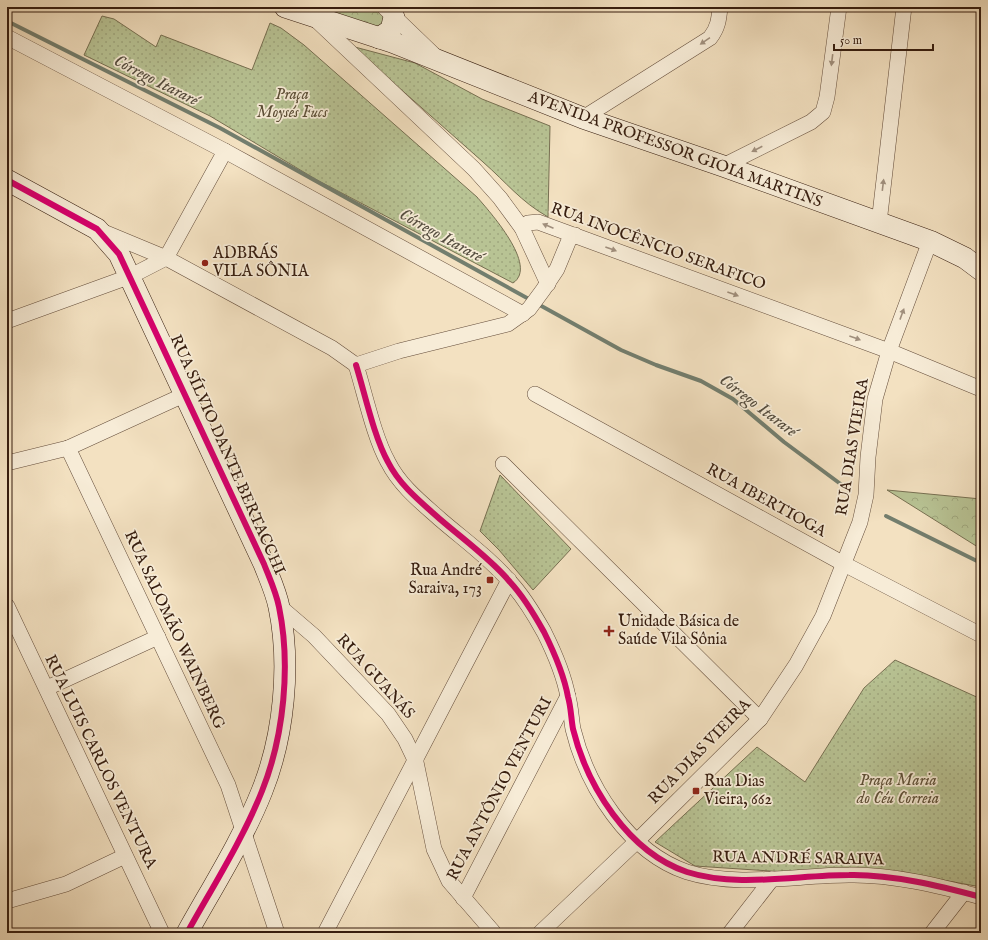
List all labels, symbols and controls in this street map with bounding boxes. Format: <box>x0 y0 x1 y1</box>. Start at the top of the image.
scale bar <box>834 26 933 52</box>
text: 50 m <box>840 33 862 48</box>
one-way arrow <box>700 37 710 45</box>
water label: Córrego Itararé <box>110 51 205 113</box>
one-way arrow <box>829 54 835 66</box>
park label: Praça Moysés Fucs <box>257 85 328 123</box>
street label: AVENIDA PROFESSOR GIOIA MARTINS <box>524 87 825 213</box>
one-way arrow <box>751 146 762 153</box>
one-way arrow <box>880 179 886 191</box>
street label: RUA INOCÊNCIO SERAFICO <box>548 197 769 295</box>
water label: Córrego Itararé <box>396 204 489 269</box>
one-way arrow <box>542 223 553 229</box>
place label: ADBRÁS VILA SÔNIA <box>212 242 310 282</box>
one-way arrow <box>606 246 618 252</box>
marker: ADBRÁS VILA SÔNIA <box>200 258 210 268</box>
one-way arrow <box>728 291 740 297</box>
one-way arrow <box>900 308 906 320</box>
street label: RUA SÍLVIO DANTE BERTACCHI <box>165 331 291 578</box>
one-way arrow <box>850 336 862 342</box>
water label: Córrego Itararé <box>715 370 804 444</box>
street label: RUA DIAS VIEIRA <box>832 376 874 517</box>
street label: RUA IBERTIOGA <box>702 460 831 543</box>
street label: RUA SALOMÃO WAINBERG <box>119 527 231 733</box>
place label: Rua André Saraiva, 173 <box>409 561 482 599</box>
marker: Rua André Saraiva, 173 <box>485 575 495 585</box>
place label: Unidade Básica de Saúde Vila Sônia <box>618 612 739 650</box>
marker: Unidade Básica de Saúde Vila Sônia <box>603 625 615 637</box>
street label: RUA GUANÁS <box>332 629 420 724</box>
street label: RUA LUIS CARLOS VENTURA <box>39 652 161 873</box>
street label: RUA ANTÔNIO VENTURI <box>441 693 557 884</box>
street label: RUA DIAS VIEIRA <box>645 694 756 809</box>
park label: Praça Maria do Céu Correia <box>856 771 939 809</box>
place label: Rua Dias Vieira, 662 <box>703 772 772 810</box>
marker: Rua Dias Vieira, 662 <box>691 786 701 796</box>
street label: RUA ANDRÉ SARAIVA <box>712 846 885 871</box>

